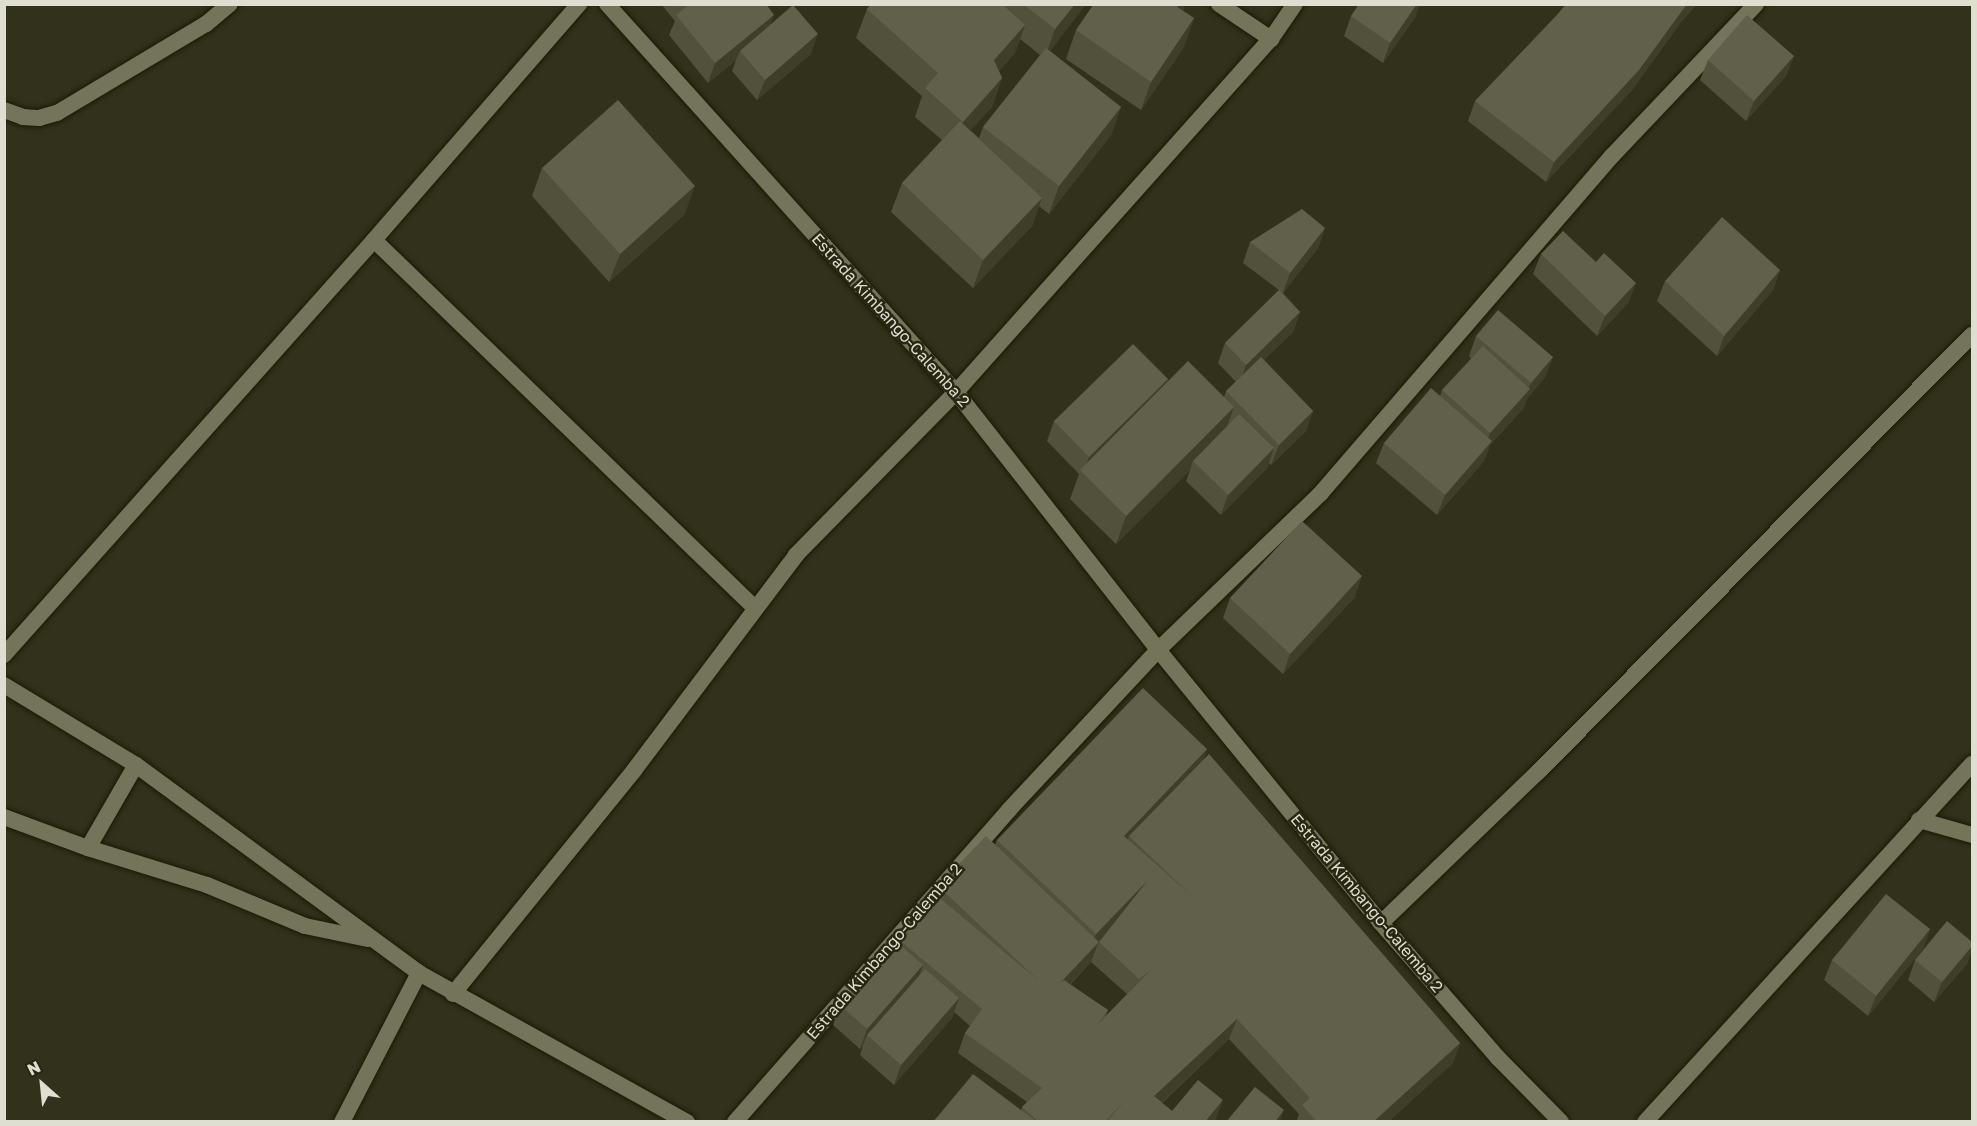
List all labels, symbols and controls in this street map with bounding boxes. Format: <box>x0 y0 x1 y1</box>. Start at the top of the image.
street label: Estrada Kimbango-Calemba 2 <box>808 229 974 411</box>
street label: Estrada Kimbango-Calemba 2 <box>1287 810 1447 996</box>
street label: Estrada Kimbango-Calemba 2 <box>802 859 966 1043</box>
north arrow <box>12 1054 72 1114</box>
text: N <box>24 1056 44 1080</box>

